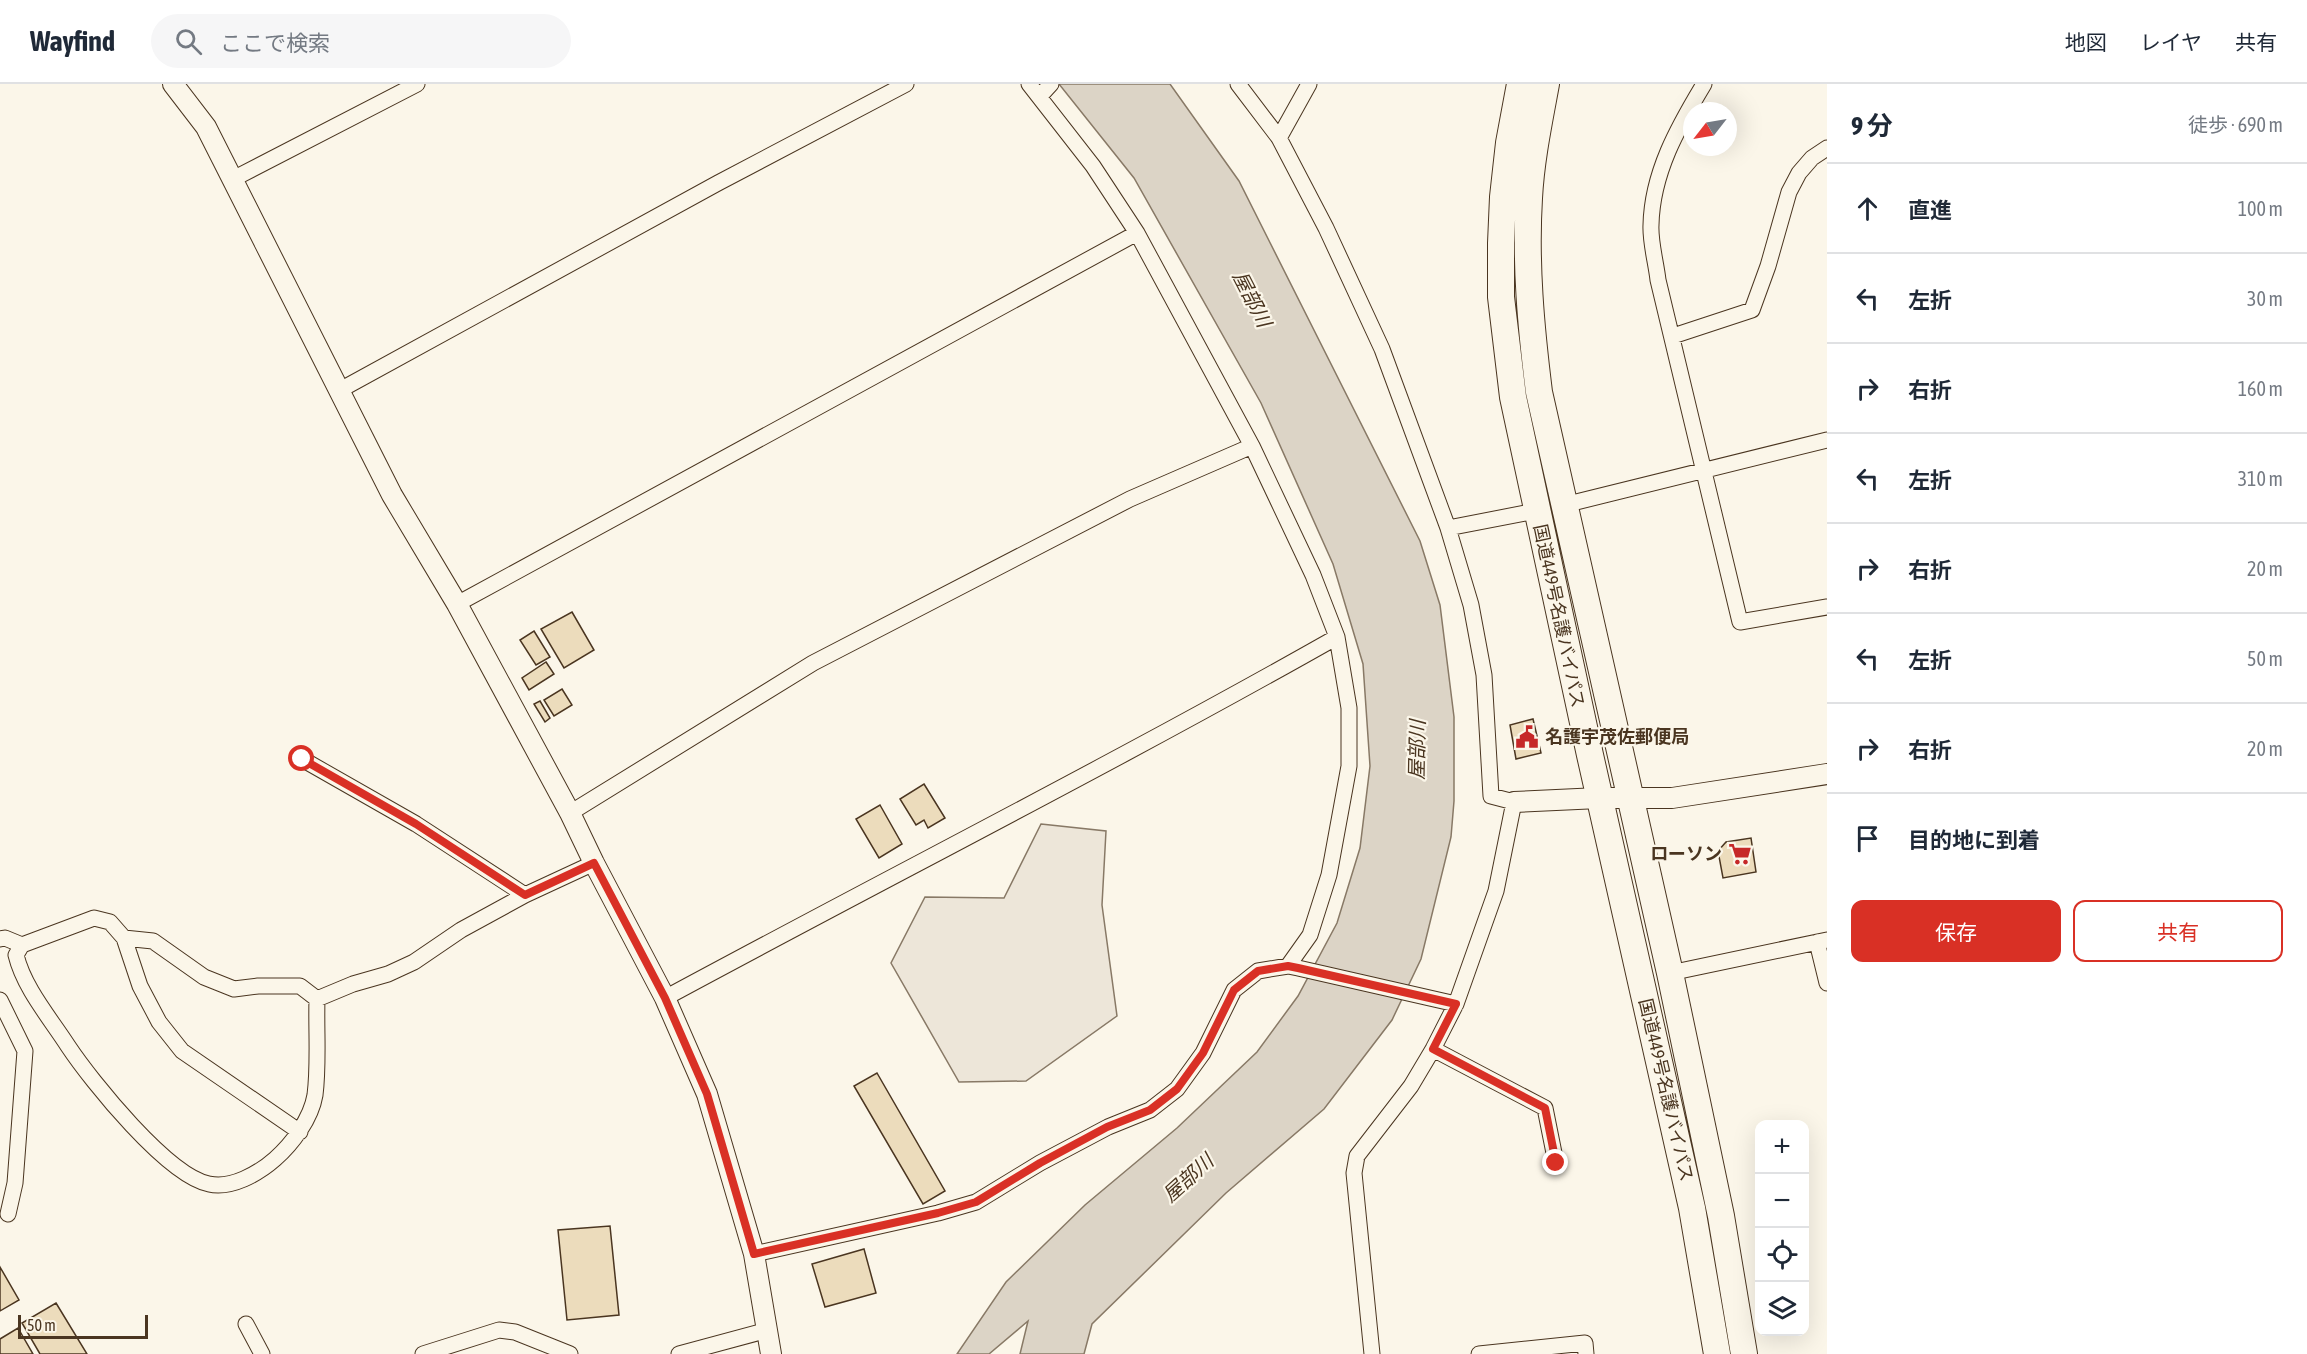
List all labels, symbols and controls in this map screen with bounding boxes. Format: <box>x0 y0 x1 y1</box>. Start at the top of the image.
search box <box>151 14 571 68</box>
text: Wayfind <box>30 25 115 57</box>
icon: search <box>172 25 205 58</box>
text: ここで検索 <box>220 30 330 56</box>
text: 地図 <box>2065 30 2107 54</box>
text: レイヤ <box>2140 30 2202 54</box>
text: 共有 <box>2235 30 2277 54</box>
north arrow <box>1683 102 1737 156</box>
text: 9 分 <box>1851 111 1893 141</box>
text: 徒歩 · 690 m <box>2188 113 2283 136</box>
icon: ahead <box>1851 192 1884 225</box>
text: 直進 <box>1908 197 1952 223</box>
text: 100 m <box>2238 197 2283 220</box>
water label: 屋部川 <box>1229 267 1277 333</box>
icon: left <box>1851 282 1884 315</box>
text: 左折 <box>1908 287 1952 313</box>
text: 30 m <box>2247 287 2283 310</box>
icon: right <box>1851 372 1884 405</box>
text: 右折 <box>1908 377 1952 403</box>
text: 160 m <box>2238 377 2283 400</box>
icon: left <box>1851 462 1884 495</box>
text: 左折 <box>1908 467 1952 493</box>
text: 310 m <box>2238 467 2283 490</box>
street label: 国道449号名護バイパス <box>1530 522 1589 710</box>
icon: right <box>1851 552 1884 585</box>
text: 右折 <box>1908 557 1952 583</box>
text: 20 m <box>2247 557 2283 580</box>
icon: left <box>1851 642 1884 675</box>
text: 左折 <box>1908 647 1952 673</box>
text: 50 m <box>2247 647 2283 670</box>
water label: 屋部川 <box>1404 718 1429 780</box>
public building icon: 名護宇茂佐郵便局 <box>1514 724 1540 750</box>
place label: 名護宇茂佐郵便局 <box>1545 726 1689 747</box>
icon: right <box>1851 732 1884 765</box>
text: 右折 <box>1908 737 1952 763</box>
text: 20 m <box>2247 737 2283 760</box>
route start <box>288 745 314 771</box>
icon: arrive <box>1851 822 1884 855</box>
text: 目的地に到着 <box>1908 827 2040 853</box>
supermarket icon: ローソン <box>1727 841 1753 867</box>
place label: ローソン <box>1650 843 1722 864</box>
button: 保存 <box>1851 900 2061 962</box>
button: 共有 <box>2073 900 2283 962</box>
street label: 国道449号名護バイパス <box>1635 996 1698 1183</box>
map controls <box>1755 1120 1809 1336</box>
button: + <box>1755 1120 1809 1174</box>
water label: 屋部川 <box>1158 1148 1219 1206</box>
route end <box>1542 1149 1568 1175</box>
button: − <box>1755 1174 1809 1228</box>
button: locate <box>1755 1228 1809 1282</box>
button: layers <box>1755 1282 1809 1336</box>
scale bar <box>18 1312 148 1340</box>
text: 50 m <box>27 1316 56 1334</box>

